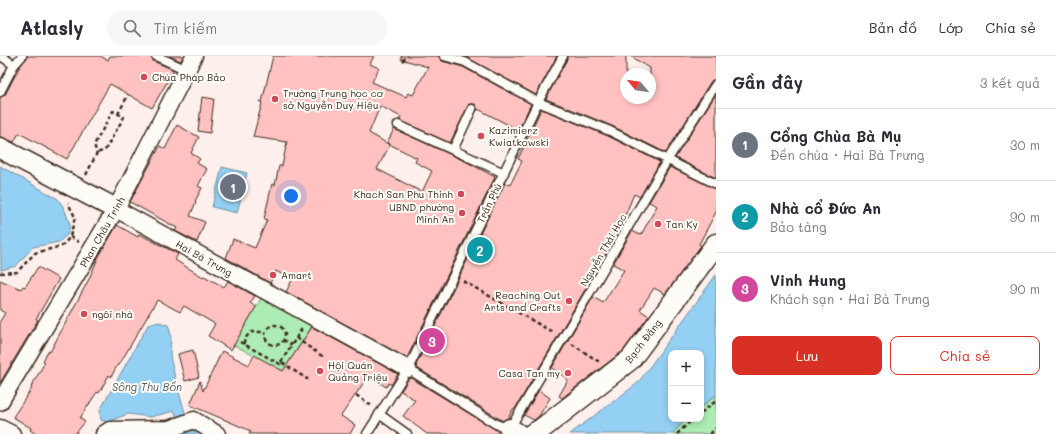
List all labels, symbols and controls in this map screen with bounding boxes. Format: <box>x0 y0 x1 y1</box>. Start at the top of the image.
search box <box>107 10 387 46</box>
text: Atlasly <box>20 15 83 40</box>
icon: search <box>121 17 143 39</box>
text: Tìm kiếm <box>153 18 217 38</box>
text: Bản đồ <box>869 18 917 37</box>
text: Lớp <box>939 18 963 37</box>
text: Chia sẻ <box>985 18 1036 37</box>
north arrow <box>620 68 656 104</box>
place label: Chùa Pháp Bảo <box>152 70 225 84</box>
text: Gần đây <box>732 71 803 93</box>
marker: Chùa Pháp Bảo <box>139 72 149 82</box>
text: 3 kết quả <box>980 74 1040 91</box>
place label: Trường Trung học cơ sở Nguyễn Duy Hiệu <box>283 86 384 112</box>
marker: Trường Trung học cơ sở Nguyễn Duy Hiệu <box>270 94 280 104</box>
place label: Kazimierz Kwiatkowski <box>489 123 549 149</box>
text: Cổng Chùa Bà Mụ <box>770 126 902 146</box>
marker: Kazimierz Kwiatkowski <box>476 131 486 141</box>
text: 1 <box>742 136 748 153</box>
text: 30 m <box>1010 136 1040 153</box>
text: Đền chùa · Hai Bà Trưng <box>770 146 924 163</box>
pin: 1 <box>220 172 246 202</box>
street label: Trần Phú <box>473 181 505 225</box>
your location <box>281 186 301 206</box>
place label: Khach San Phu Thinh <box>354 187 453 201</box>
marker: Khach San Phu Thinh <box>456 189 466 199</box>
street label: Phan Châu Trinh <box>76 194 128 270</box>
text: Nhà cổ Đức An <box>770 198 881 218</box>
place label: UBND phường Minh An <box>389 200 454 226</box>
marker: UBND phường Minh An <box>457 208 467 218</box>
text: 2 <box>741 208 749 225</box>
text: 90 m <box>1010 208 1040 225</box>
street label: Nguyễn Thái Học <box>577 211 629 289</box>
place label: Tan Ky <box>666 217 698 231</box>
text: Bảo tàng <box>770 218 827 235</box>
marker: Tan Ky <box>653 219 663 229</box>
pin: 2 <box>467 235 493 265</box>
street label: Hai Bà Trưng <box>173 237 235 279</box>
place label: Amart <box>281 268 312 282</box>
marker: Amart <box>268 270 278 280</box>
text: Vinh Hung <box>770 270 846 290</box>
text: 3 <box>741 280 749 297</box>
text: 90 m <box>1010 280 1040 297</box>
place label: Reaching Out Arts and Crafts <box>484 288 561 314</box>
text: Khách sạn · Hai Bà Trưng <box>770 290 930 307</box>
marker: Reaching Out Arts and Crafts <box>564 296 574 306</box>
place label: ngôi nhà <box>92 307 133 321</box>
marker: ngôi nhà <box>79 309 89 319</box>
street label: Bạch Đằng <box>621 316 665 366</box>
pin: 3 <box>419 326 445 356</box>
button: Lưu <box>732 336 882 375</box>
button: Chia sẻ <box>890 336 1040 375</box>
map controls <box>668 350 704 422</box>
button: + <box>668 350 704 386</box>
place label: Hội Quán Quảng Triệu <box>328 358 387 384</box>
marker: Hội Quán Quảng Triệu <box>315 366 325 376</box>
place label: Casa Tan my <box>499 366 560 380</box>
marker: Casa Tan my <box>563 368 573 378</box>
water label: Sông Thu Bồn <box>112 379 182 394</box>
button: − <box>668 386 704 422</box>

